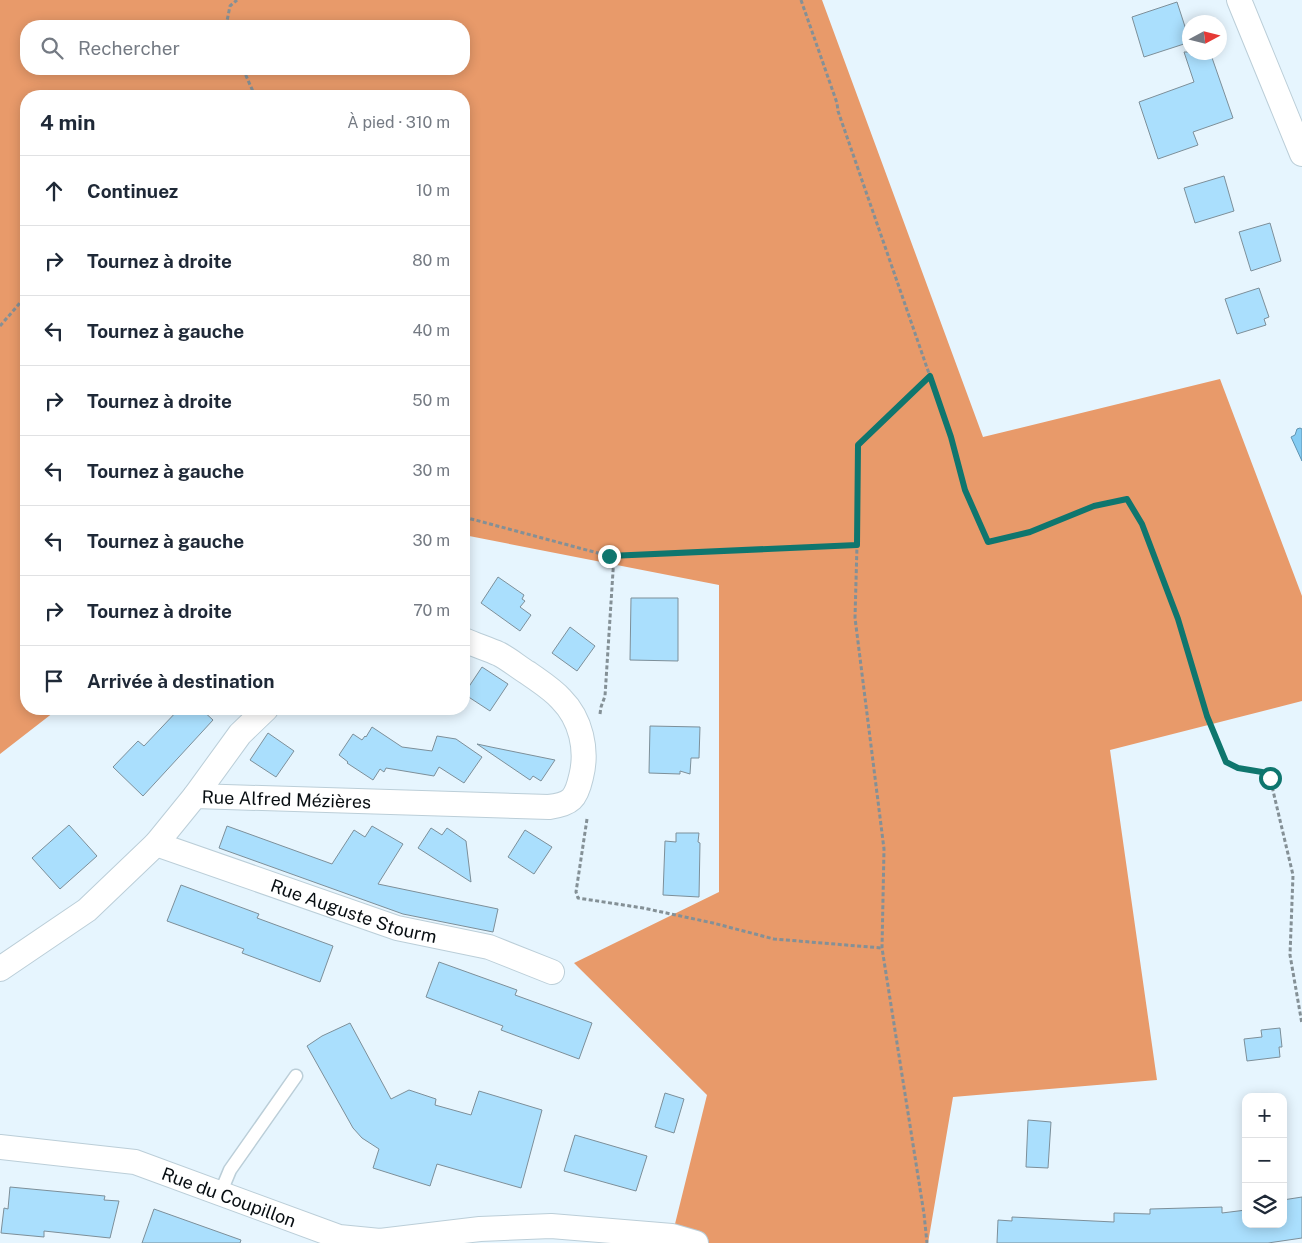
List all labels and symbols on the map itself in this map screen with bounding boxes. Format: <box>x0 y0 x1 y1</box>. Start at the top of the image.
north arrow <box>1182 15 1227 60</box>
route end <box>598 545 621 568</box>
route start <box>1259 767 1282 790</box>
street label: Rue Alfred Mézières <box>201 786 372 812</box>
street label: Rue Auguste Stourm <box>268 874 439 946</box>
street label: Rue du Coupillon <box>159 1162 299 1231</box>

